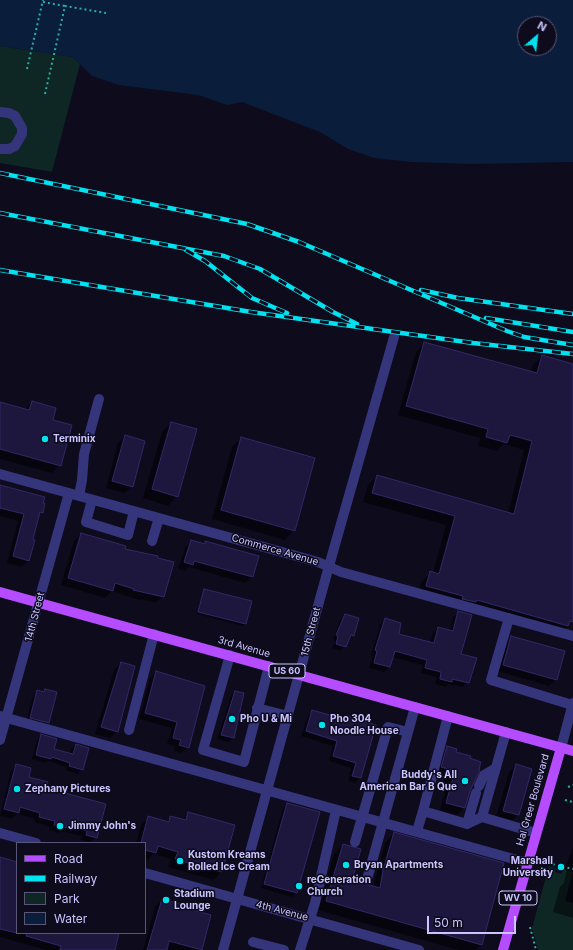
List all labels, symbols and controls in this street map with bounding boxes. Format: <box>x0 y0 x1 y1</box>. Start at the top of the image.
north arrow <box>517 16 557 56</box>
text: N <box>535 18 549 34</box>
place label: Terminix <box>53 433 96 445</box>
marker: Terminix <box>40 434 50 444</box>
street label: Commerce Avenue <box>230 532 320 568</box>
street label: 14th Street <box>23 591 47 643</box>
street label: 15th Street <box>299 606 323 658</box>
street label: 3rd Avenue <box>216 634 272 660</box>
road number: US 60 <box>269 664 305 678</box>
place label: Pho U & Mi <box>240 713 292 725</box>
place label: Pho 304 Noodle House <box>330 713 399 736</box>
marker: Pho U & Mi <box>227 714 237 724</box>
marker: Pho 304 Noodle House <box>317 720 327 730</box>
street label: Hal Greer Boulevard <box>514 753 552 847</box>
place label: Buddy's All American Bar B Que <box>359 769 457 792</box>
marker: Buddy's All American Bar B Que <box>460 776 470 786</box>
place label: Zephany Pictures <box>25 783 111 795</box>
marker: Zephany Pictures <box>12 784 22 794</box>
place label: Jimmy John's <box>68 820 136 832</box>
marker: Jimmy John's <box>55 821 65 831</box>
legend <box>16 842 146 934</box>
place label: Kustom Kreams Rolled Ice Cream <box>188 849 270 872</box>
text: Road <box>54 851 83 866</box>
place label: Marshall University <box>503 855 553 878</box>
marker: Kustom Kreams Rolled Ice Cream <box>175 856 185 866</box>
place label: Bryan Apartments <box>354 859 443 871</box>
marker: Bryan Apartments <box>341 860 351 870</box>
marker: Marshall University <box>556 862 566 872</box>
text: Railway <box>54 871 97 886</box>
place label: reGeneration Church <box>307 874 371 898</box>
marker: reGeneration Church <box>294 881 304 891</box>
place label: Stadium Lounge <box>174 888 214 912</box>
text: Park <box>54 891 80 906</box>
road number: WV 10 <box>499 891 537 905</box>
marker: Stadium Lounge <box>161 895 171 905</box>
street label: 4th Avenue <box>255 898 309 924</box>
scale bar <box>429 908 518 934</box>
text: Water <box>54 911 87 926</box>
text: 50 m <box>434 915 463 930</box>

